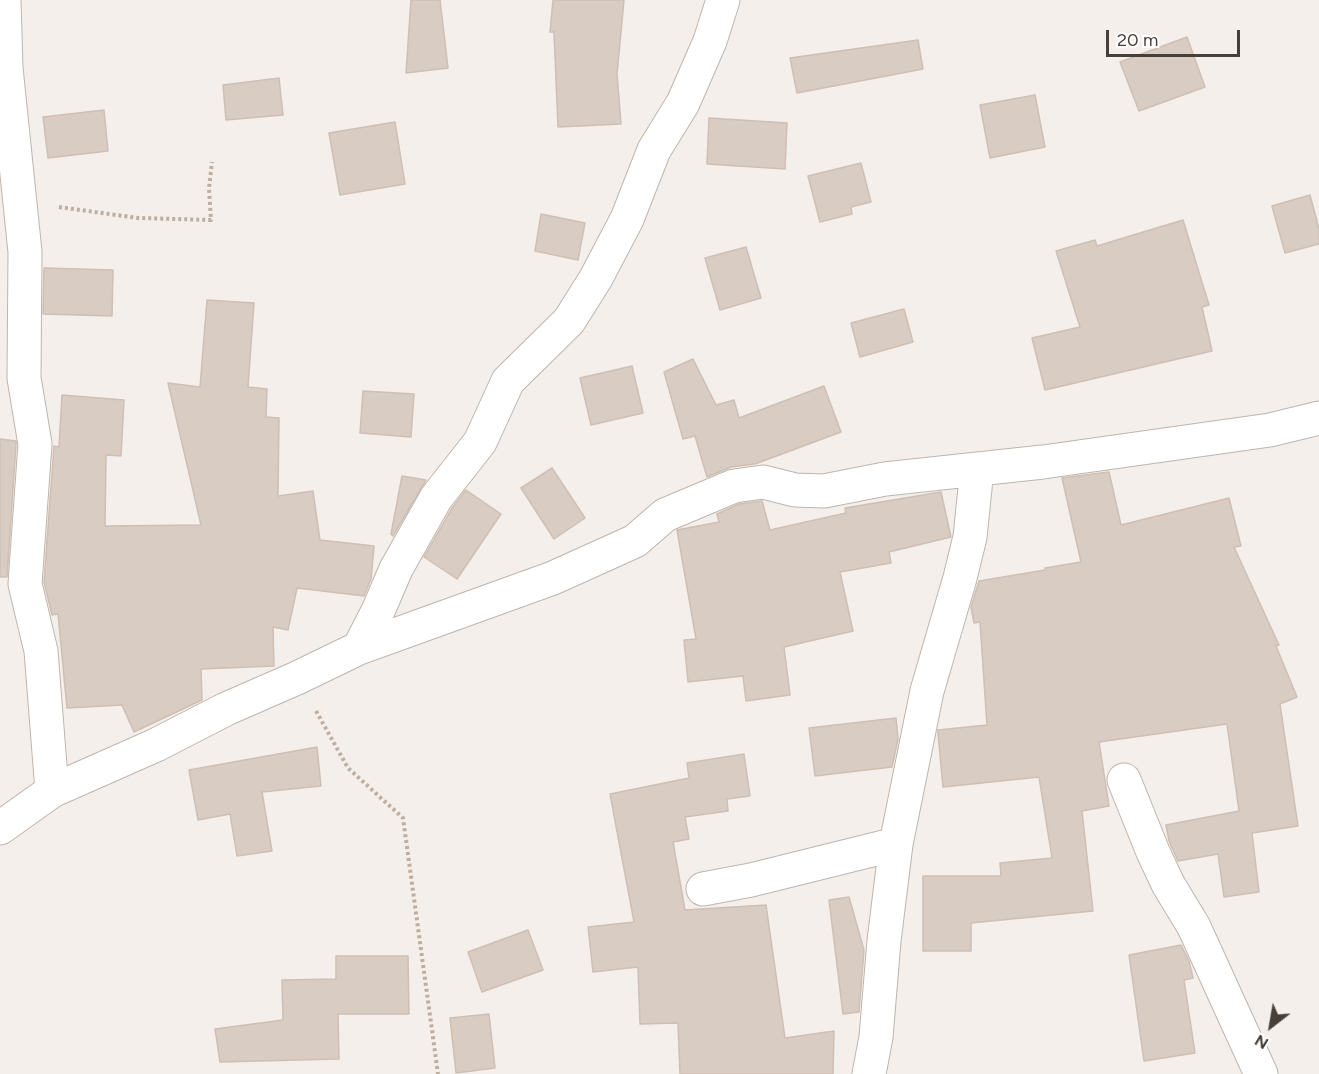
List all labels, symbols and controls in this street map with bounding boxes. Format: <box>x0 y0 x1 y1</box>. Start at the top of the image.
scale bar <box>1109 18 1242 56</box>
text: 20 m <box>1117 29 1158 51</box>
north arrow <box>1241 996 1301 1056</box>
text: N <box>1251 1031 1272 1053</box>

